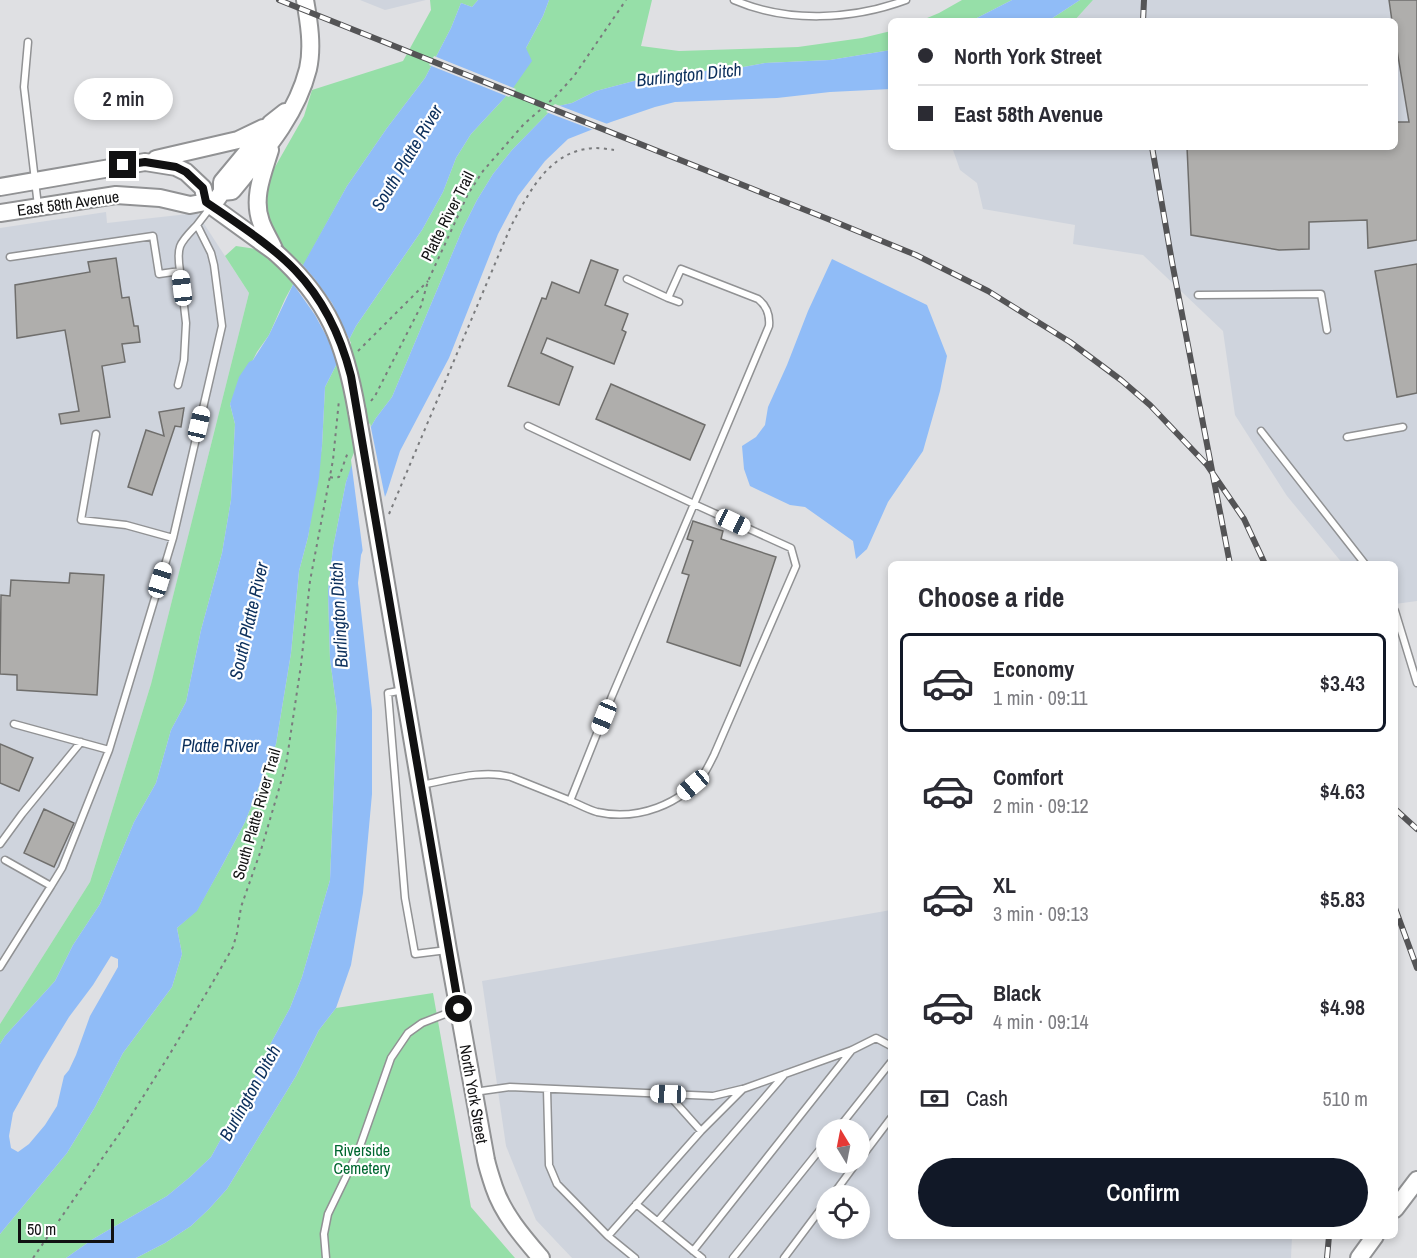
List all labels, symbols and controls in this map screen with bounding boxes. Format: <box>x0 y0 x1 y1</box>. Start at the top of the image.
text: North York Street <box>954 41 1102 71</box>
water label: Burlington Ditch <box>635 57 743 92</box>
callout: 2 min <box>74 78 172 120</box>
text: 2 min <box>102 85 145 112</box>
water label: South Platte River <box>365 99 449 216</box>
text: East 58th Avenue <box>954 99 1103 129</box>
route end <box>109 151 136 178</box>
street label: Platte River Trail <box>415 167 479 265</box>
street label: East 58th Avenue <box>16 185 120 221</box>
car <box>171 269 193 307</box>
car <box>186 404 212 444</box>
car <box>713 506 753 538</box>
water label: South Platte River <box>223 559 274 682</box>
car <box>146 560 174 600</box>
water label: Burlington Ditch <box>323 562 354 669</box>
text: Choose a ride <box>918 579 1064 615</box>
text: Economy <box>993 654 1074 684</box>
icon: car <box>921 656 975 710</box>
text: $3.43 <box>1320 668 1365 698</box>
text: 1 min · 09:11 <box>993 684 1088 711</box>
car <box>589 697 619 737</box>
water label: Platte River <box>181 733 260 758</box>
street label: South Platte River Trail <box>227 746 285 882</box>
text: Comfort <box>993 762 1063 792</box>
icon: car <box>921 764 975 818</box>
car <box>673 767 713 803</box>
text: $4.63 <box>1320 776 1365 806</box>
text: 2 min · 09:12 <box>993 792 1089 819</box>
text: XL <box>993 870 1016 900</box>
icon: car <box>921 872 975 926</box>
text: $5.83 <box>1320 884 1365 914</box>
text: 3 min · 09:13 <box>993 900 1089 927</box>
text: Black <box>993 978 1041 1008</box>
icon: car <box>921 980 975 1034</box>
text: $4.98 <box>1320 992 1365 1022</box>
route start <box>445 995 472 1022</box>
text: 4 min · 09:14 <box>993 1008 1089 1035</box>
water label: Burlington Ditch <box>213 1040 286 1145</box>
street label: North York Street <box>454 1043 494 1146</box>
icon: cash <box>918 1082 951 1115</box>
text: Cash <box>966 1083 1008 1113</box>
car <box>650 1084 686 1104</box>
text: 510 m <box>1322 1085 1368 1112</box>
north arrow <box>816 1119 870 1173</box>
map controls <box>816 1119 870 1239</box>
park label: Riverside Cemetery <box>334 1139 391 1179</box>
button: Confirm <box>918 1158 1368 1227</box>
button: locate <box>816 1185 870 1239</box>
scale bar <box>18 1216 114 1244</box>
text: 50 m <box>27 1218 56 1240</box>

